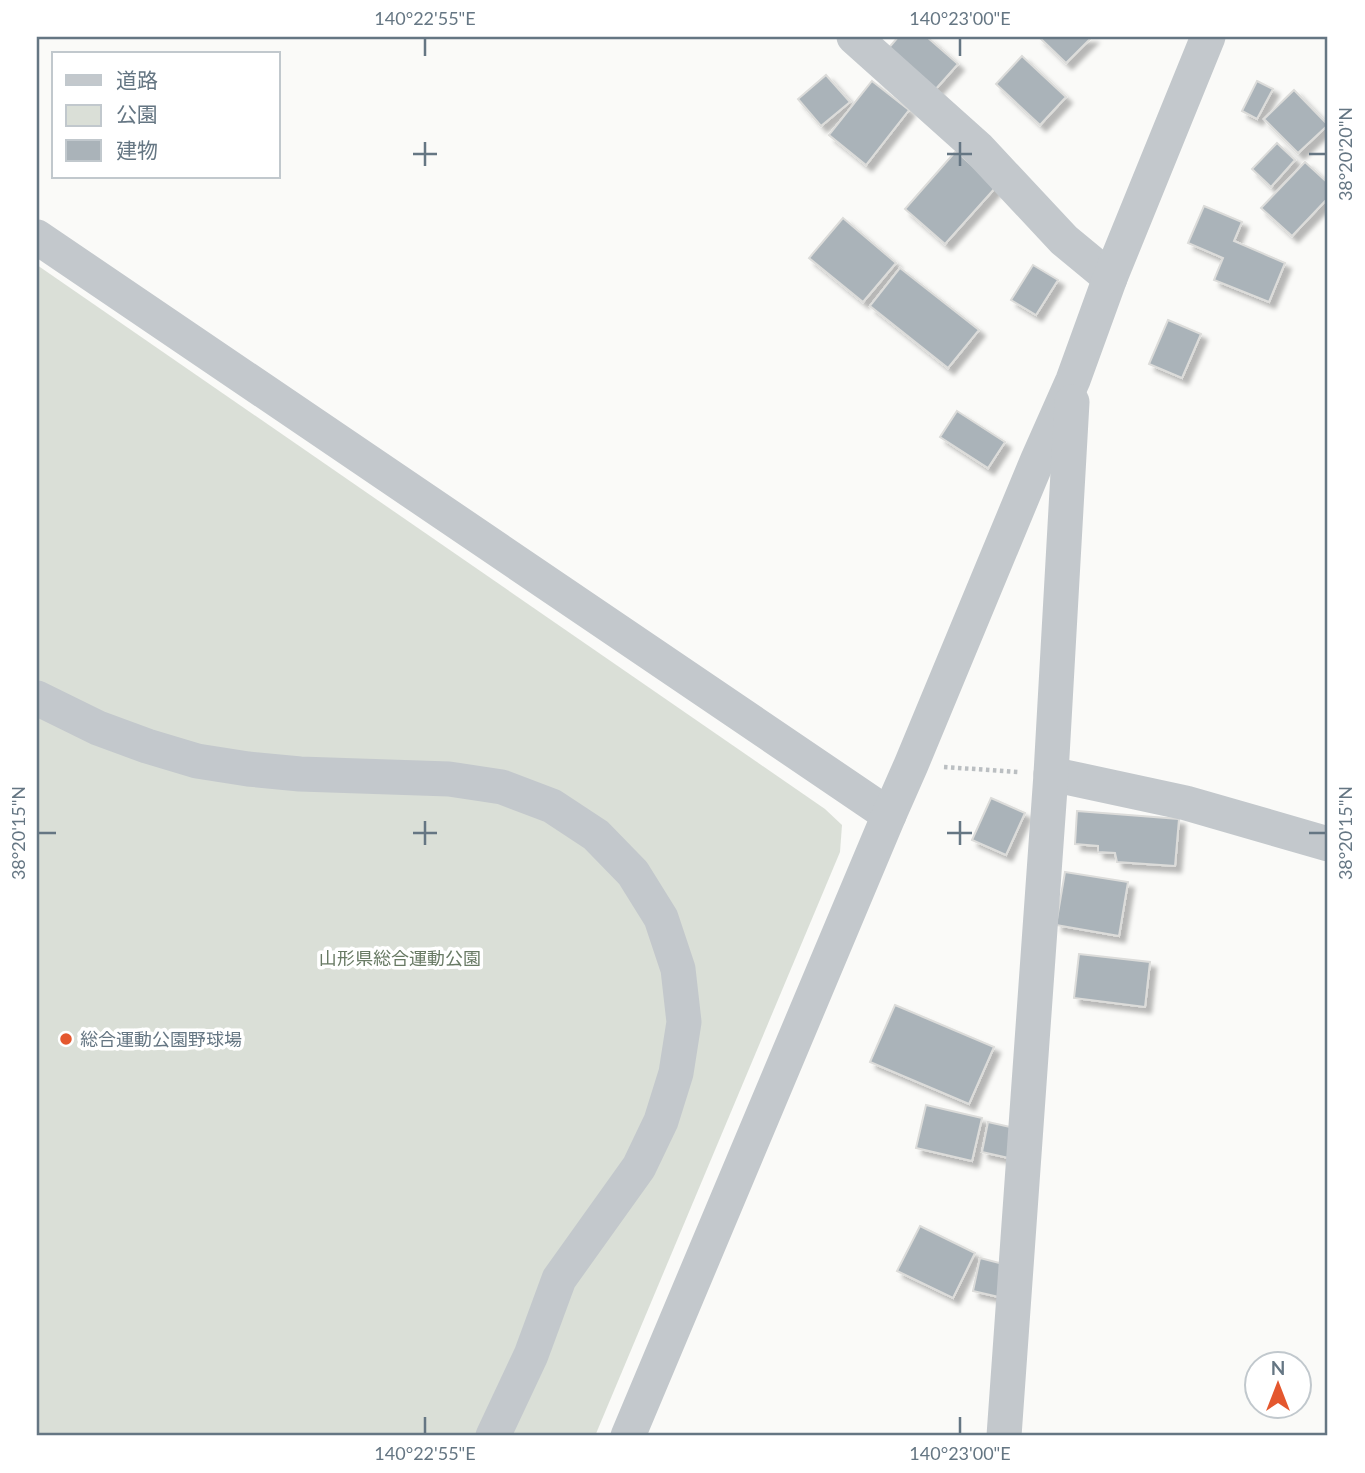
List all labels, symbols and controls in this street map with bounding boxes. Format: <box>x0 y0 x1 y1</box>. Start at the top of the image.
text: 140°22'55"E <box>374 7 476 29</box>
text: 140°23'00"E <box>909 7 1011 29</box>
legend <box>52 52 280 178</box>
text: 道路 <box>116 67 158 92</box>
text: 公園 <box>116 101 158 126</box>
text: 38°20'20"N <box>1334 107 1356 201</box>
text: 建物 <box>116 137 158 162</box>
text: 38°20'15"N <box>7 786 29 880</box>
text: 38°20'15"N <box>1334 786 1356 880</box>
park label: 山形県総合運動公園 <box>319 947 481 969</box>
place label: 総合運動公園野球場 <box>80 1028 242 1050</box>
marker: 総合運動公園野球場 <box>58 1031 74 1047</box>
north arrow <box>1242 1350 1312 1420</box>
text: N <box>1271 1356 1285 1379</box>
text: 140°22'55"E <box>374 1442 476 1464</box>
text: 140°23'00"E <box>909 1442 1011 1464</box>

